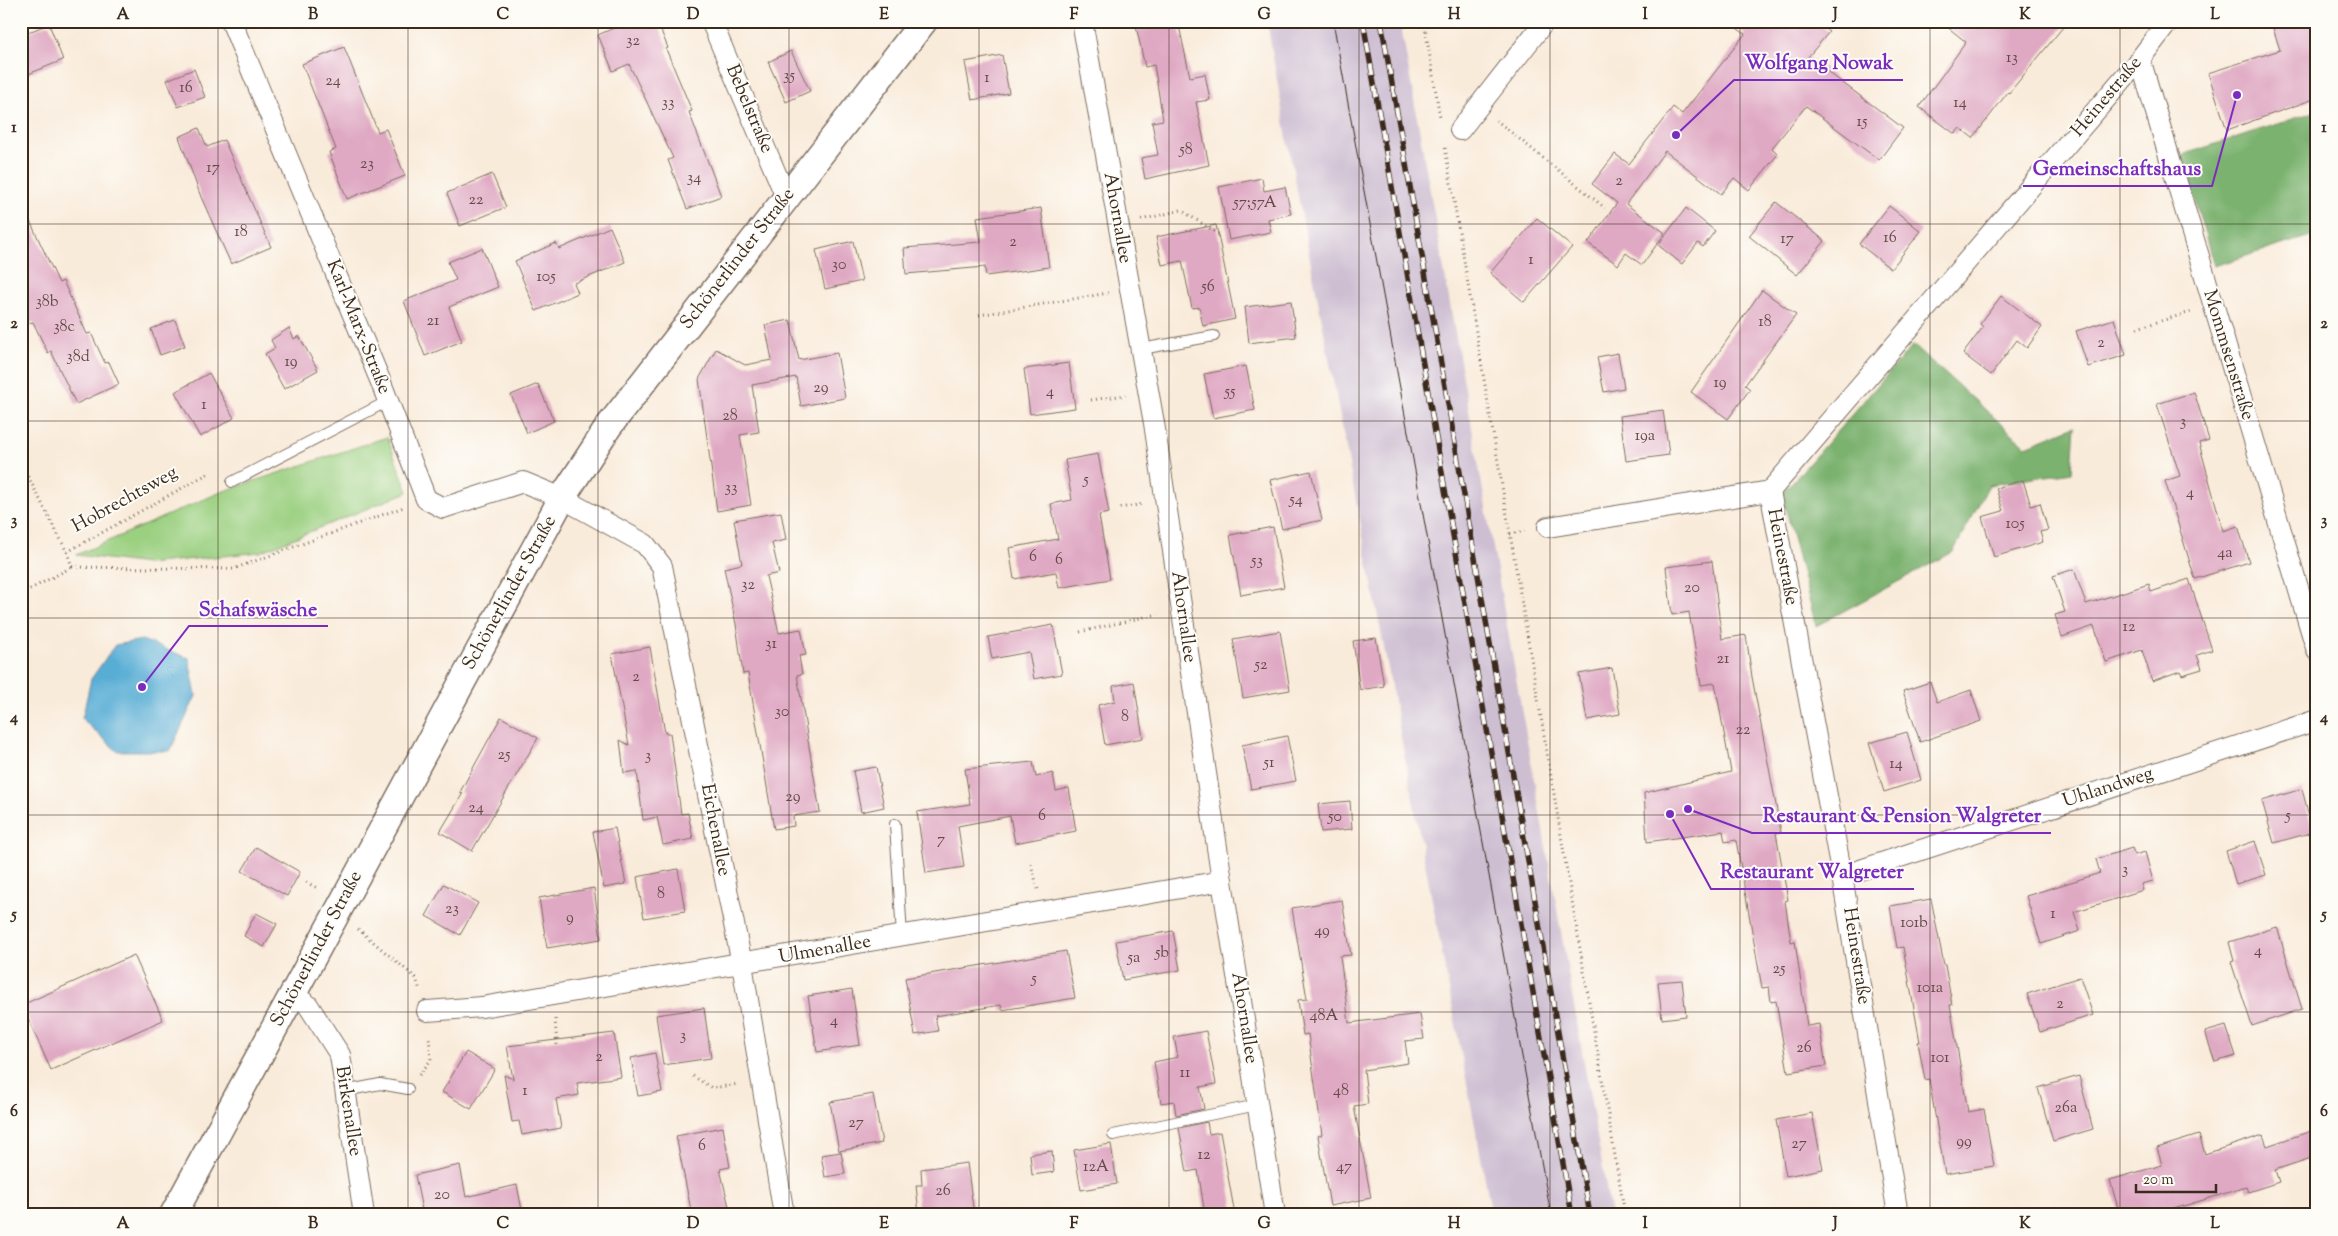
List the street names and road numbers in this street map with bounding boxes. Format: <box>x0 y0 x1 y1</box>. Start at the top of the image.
street label: Heinestraße <box>2065 51 2149 143</box>
street label: Bebelstraße <box>718 61 780 158</box>
street label: Ahornallee <box>1096 170 1138 266</box>
street label: Schönerlinder Straße <box>674 182 802 335</box>
street label: Karl-Marx-Straße <box>319 256 397 398</box>
street label: Mommsenstraße <box>2195 286 2261 424</box>
street label: Hobrechtsweg <box>67 460 183 540</box>
street label: Heinestraße <box>1759 506 1805 608</box>
street label: Schönerlinder Straße <box>456 511 564 675</box>
street label: Ahornallee <box>1163 570 1203 665</box>
street label: Uhlandweg <box>2059 761 2157 815</box>
street label: Eichenallee <box>693 782 737 878</box>
street label: Schönerlinder Straße <box>264 866 370 1032</box>
street label: Heinestraße <box>1835 906 1877 1007</box>
street label: Ulmenallee <box>777 929 873 971</box>
street label: Ahornallee <box>1223 970 1265 1066</box>
street label: Birkenallee <box>328 1064 368 1158</box>

